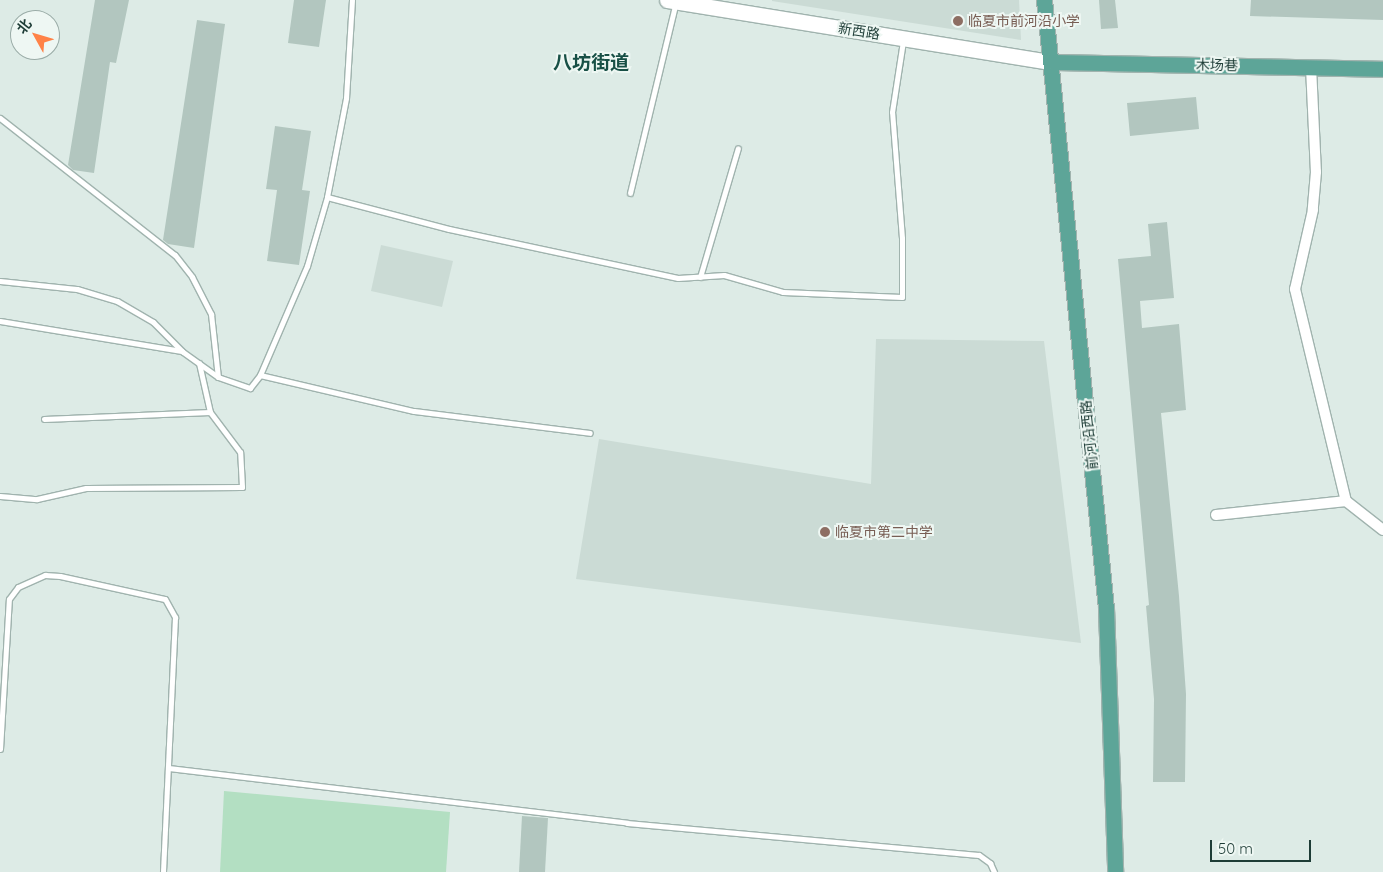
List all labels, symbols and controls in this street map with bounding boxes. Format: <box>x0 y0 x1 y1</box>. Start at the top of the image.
north arrow <box>10 10 60 60</box>
place label: 临夏市前河沿小学 <box>968 13 1080 29</box>
text: 北 <box>13 15 36 37</box>
marker: 临夏市前河沿小学 <box>952 15 964 27</box>
street label: 新西路 <box>837 19 881 43</box>
district label: 八坊街道 <box>553 52 629 74</box>
street label: 木场巷 <box>1196 56 1238 74</box>
street label: 前河沿西路 <box>1077 399 1101 471</box>
place label: 临夏市第二中学 <box>835 524 933 540</box>
marker: 临夏市第二中学 <box>819 526 831 538</box>
scale bar <box>1213 830 1314 862</box>
text: 50 m <box>1218 839 1253 858</box>

